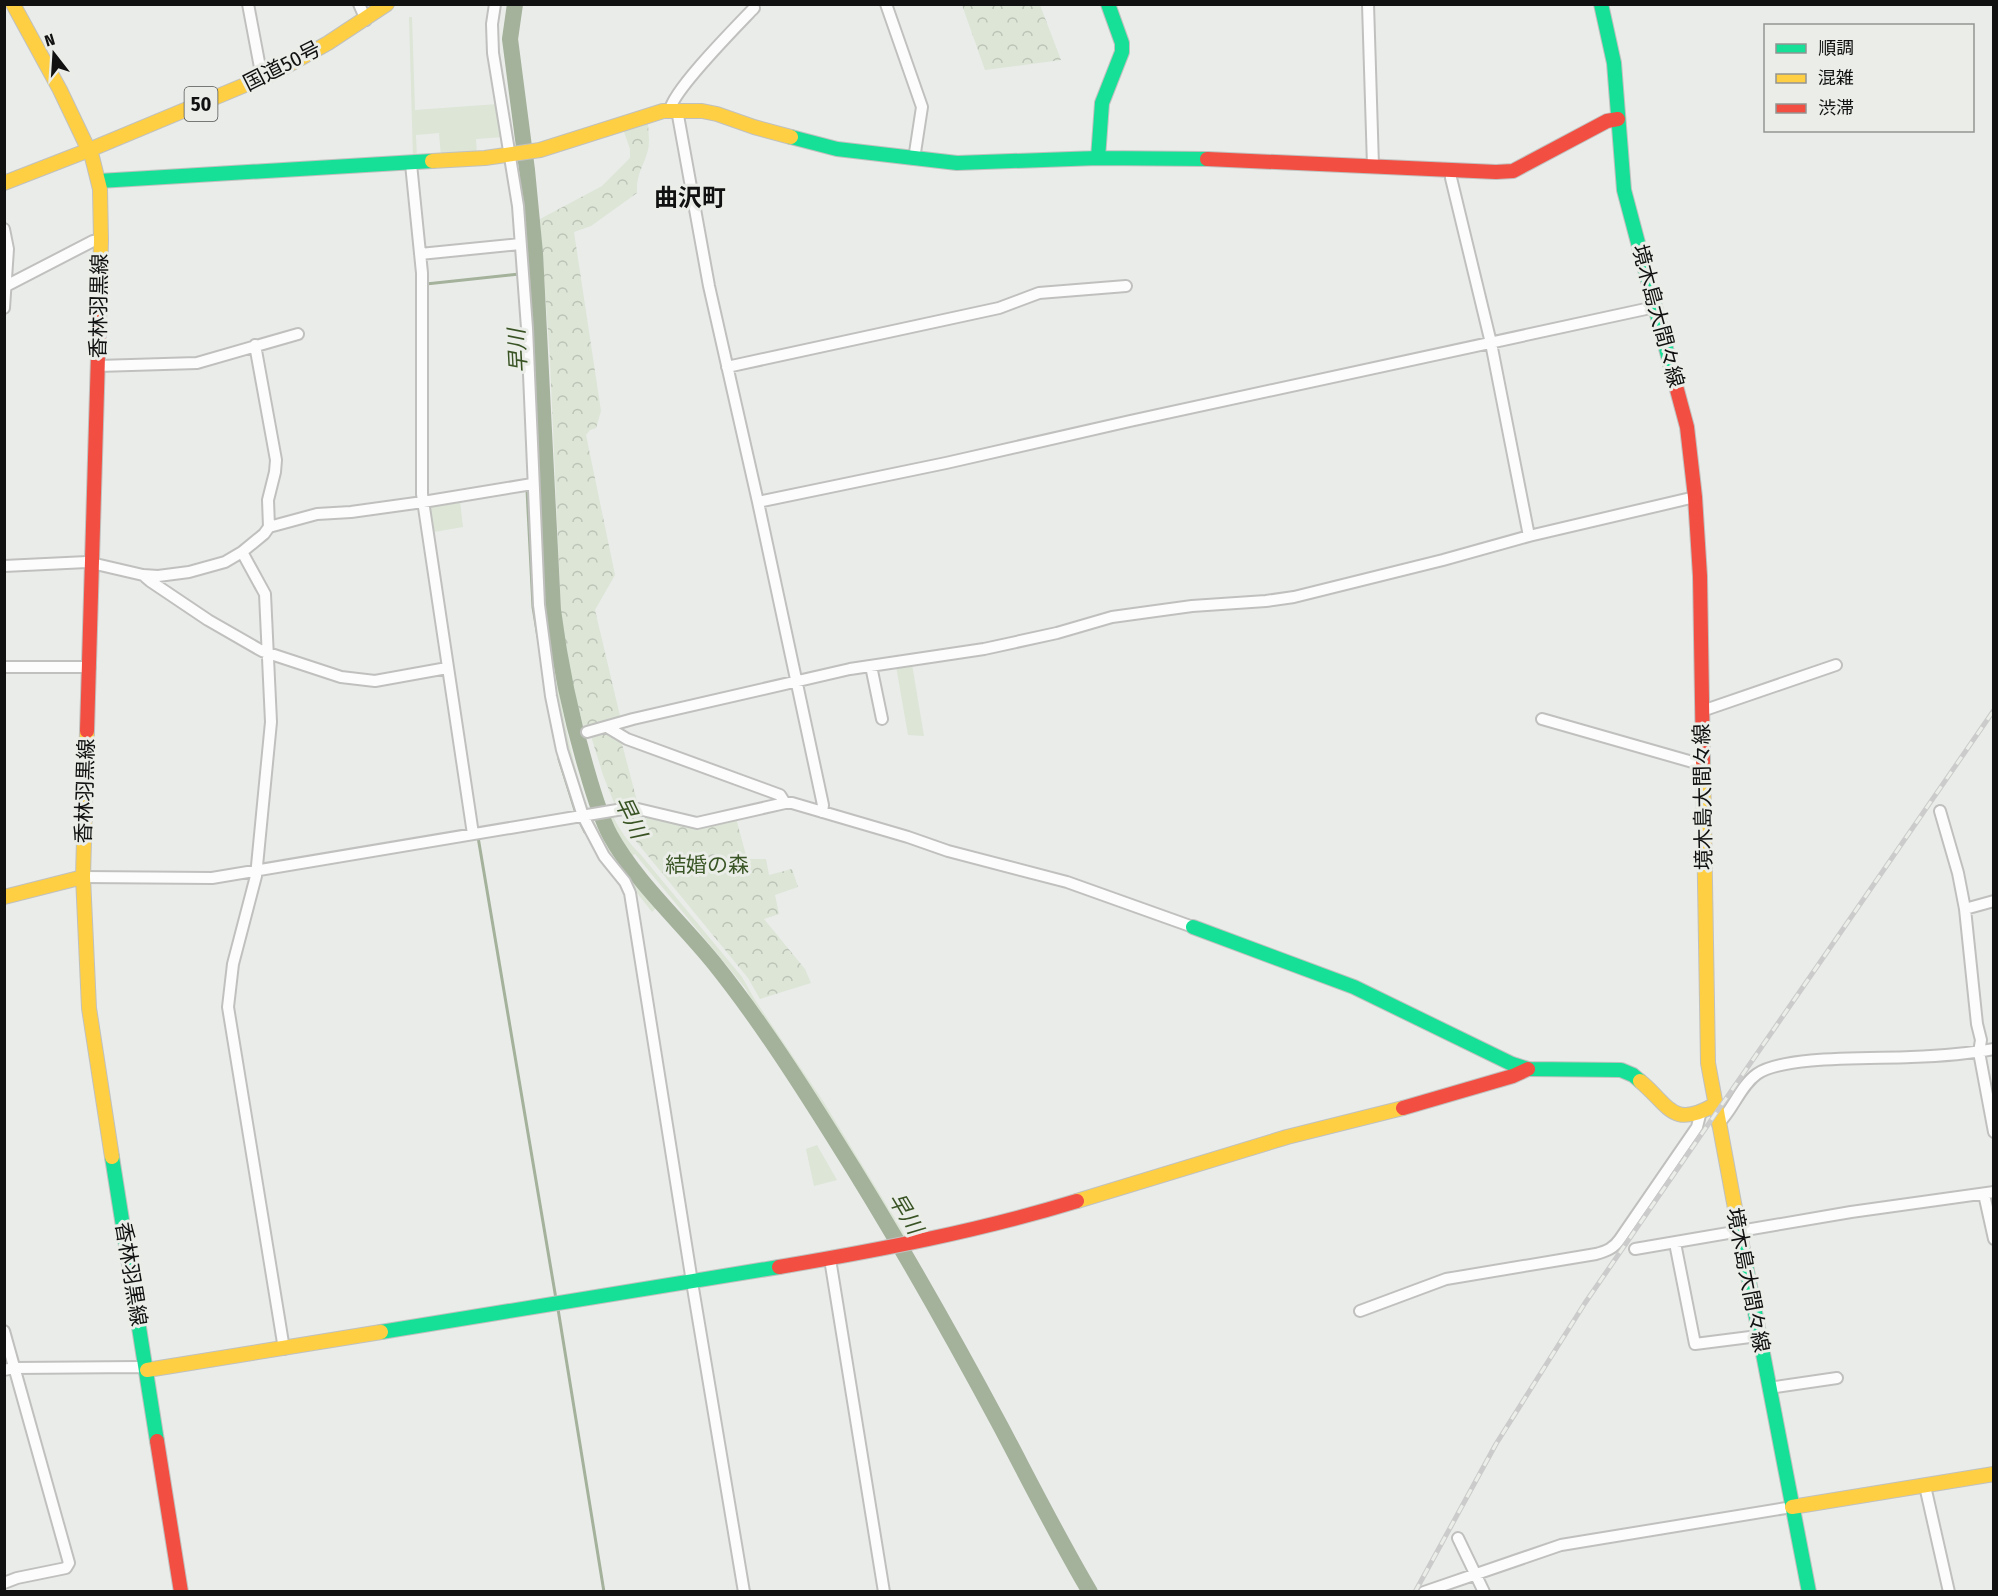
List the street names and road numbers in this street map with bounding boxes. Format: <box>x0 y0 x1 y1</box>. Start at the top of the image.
street label: 国道50号 <box>239 35 325 97</box>
road number: 50 <box>184 87 218 121</box>
street label: 境木島大間々線 <box>1626 242 1690 390</box>
street label: 香林羽黒線 <box>85 253 113 359</box>
street label: 境木島大間々線 <box>1689 723 1717 871</box>
street label: 香林羽黒線 <box>70 738 100 844</box>
street label: 境木島大間々線 <box>1721 1205 1775 1355</box>
street label: 香林羽黒線 <box>110 1220 152 1328</box>

